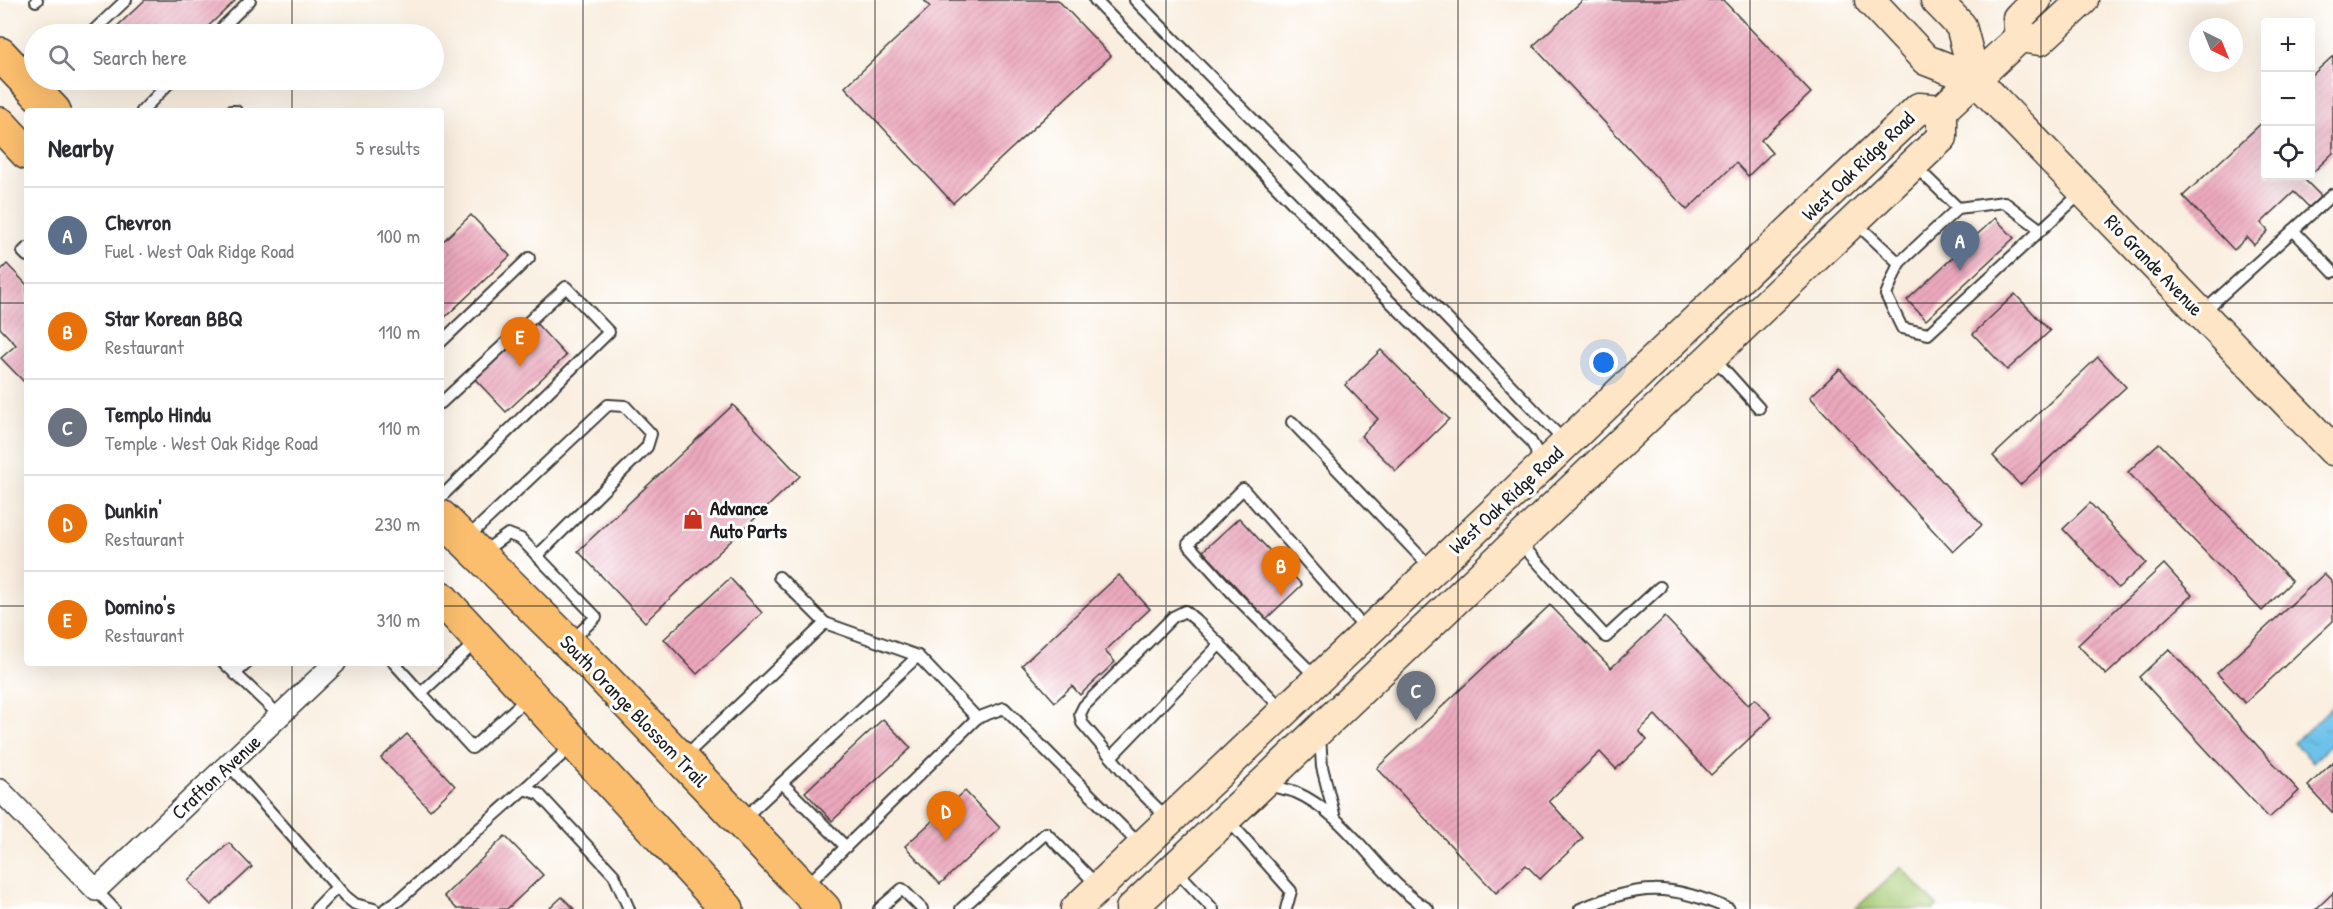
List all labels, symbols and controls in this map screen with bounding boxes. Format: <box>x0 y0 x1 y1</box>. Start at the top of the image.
north arrow <box>2189 18 2243 72</box>
map controls <box>2261 18 2315 180</box>
button: + <box>2261 18 2315 72</box>
search box <box>24 24 444 90</box>
icon: search <box>45 41 78 74</box>
text: Search here <box>93 42 187 72</box>
button: − <box>2261 72 2315 126</box>
street label: West Oak Ridge Road <box>1795 105 1920 226</box>
button: locate <box>2261 126 2315 180</box>
text: Nearby <box>48 130 114 165</box>
text: 5 results <box>356 134 420 161</box>
text: Chevron <box>105 207 171 237</box>
street label: Rio Grande Avenue <box>2099 208 2210 321</box>
text: A <box>63 222 72 249</box>
text: 100 m <box>377 222 420 249</box>
pin: A <box>1940 222 1980 271</box>
text: Fuel · West Oak Ridge Road <box>105 237 294 264</box>
text: Star Korean BBQ <box>105 303 243 333</box>
text: B <box>62 318 73 345</box>
text: 110 m <box>378 318 420 345</box>
pin: E <box>500 318 540 367</box>
text: Restaurant <box>105 333 184 360</box>
your location <box>1589 348 1618 377</box>
text: Templo Hindu <box>105 399 211 429</box>
text: C <box>62 414 73 441</box>
text: 110 m <box>378 414 420 441</box>
text: Temple · West Oak Ridge Road <box>105 429 318 456</box>
street label: West Oak Ridge Road <box>1443 440 1569 560</box>
place label: Advance Auto Parts <box>710 494 787 544</box>
text: Dunkin' <box>105 495 162 525</box>
shop icon: Advance Auto Parts <box>681 507 705 531</box>
text: D <box>63 510 72 537</box>
text: 230 m <box>375 510 420 537</box>
text: Restaurant <box>105 525 184 552</box>
pin: B <box>1262 546 1300 596</box>
text: Domino's <box>105 591 175 621</box>
text: E <box>63 606 72 633</box>
text: 310 m <box>377 606 420 633</box>
text: Restaurant <box>105 621 184 648</box>
street label: South Orange Blossom Trail <box>554 629 715 793</box>
pin: C <box>1396 672 1436 721</box>
street label: Crafton Avenue <box>165 728 266 825</box>
pin: D <box>926 792 966 841</box>

